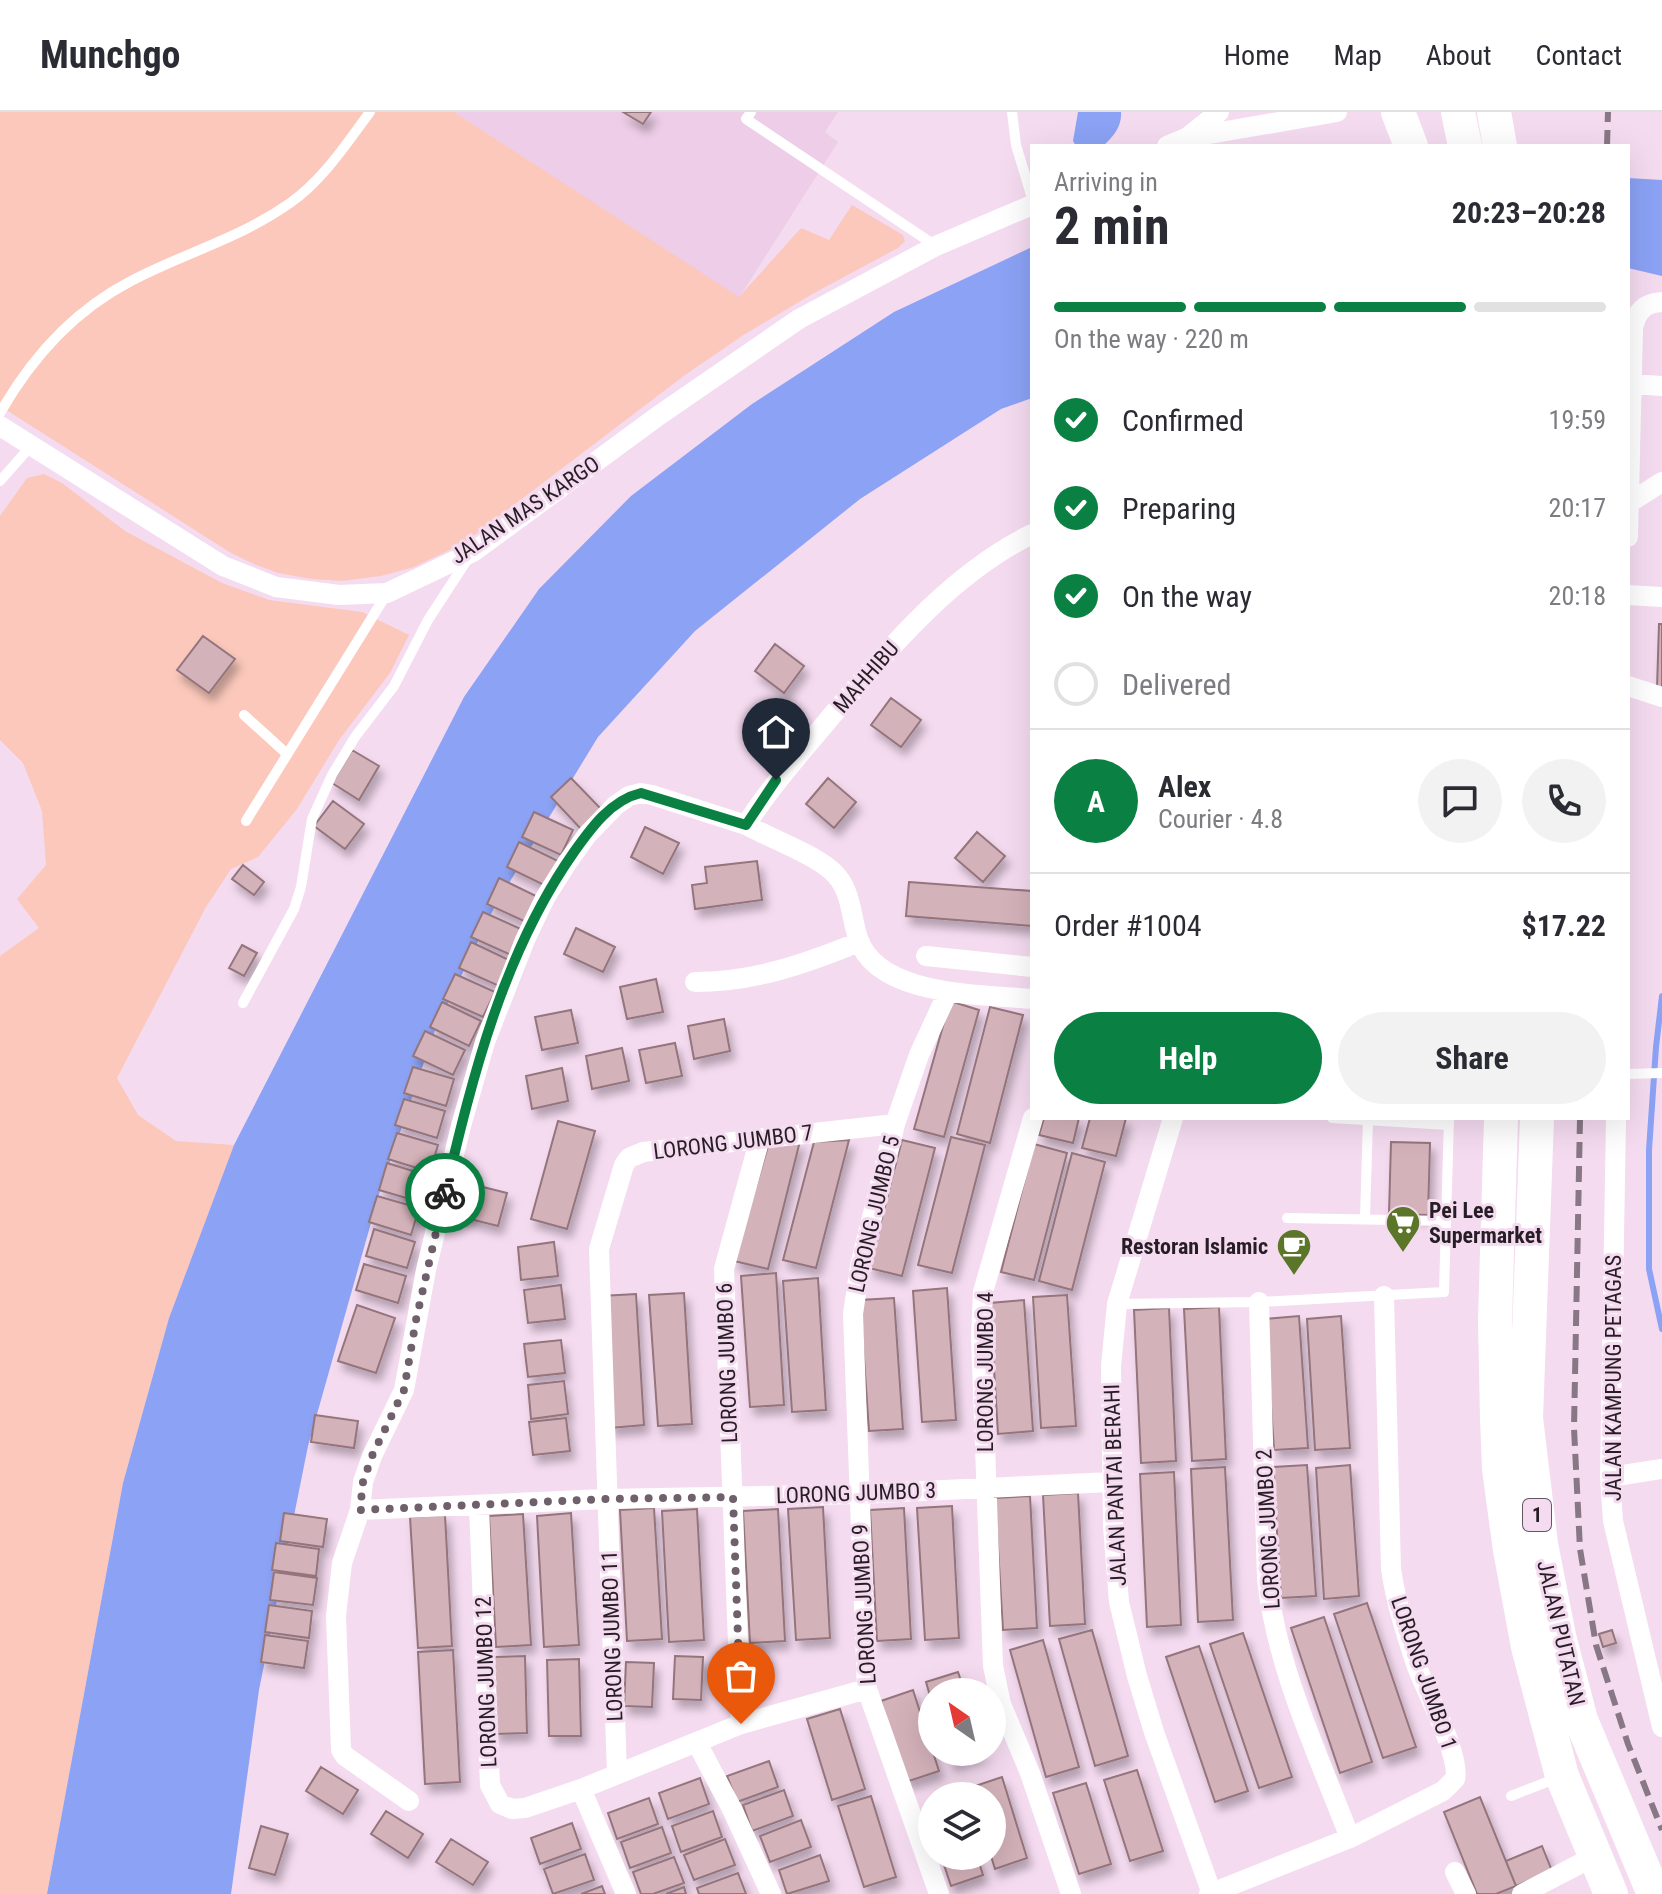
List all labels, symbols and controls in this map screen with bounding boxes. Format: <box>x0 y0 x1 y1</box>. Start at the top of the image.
text: Munchgo <box>40 33 180 77</box>
text: Home <box>1224 39 1289 72</box>
text: Map <box>1333 39 1382 72</box>
text: About <box>1426 39 1492 72</box>
text: Contact <box>1536 39 1622 72</box>
text: Arriving in <box>1054 167 1158 197</box>
text: 20:23–20:28 <box>1452 195 1606 230</box>
text: 2 min <box>1054 196 1170 257</box>
text: On the way · 220 m <box>1054 324 1249 354</box>
icon: check <box>1054 398 1098 442</box>
text: Confirmed <box>1122 403 1244 438</box>
text: 19:59 <box>1549 405 1606 435</box>
street label: JALAN MAS KARGO <box>446 451 604 569</box>
icon: check <box>1054 486 1098 530</box>
text: Preparing <box>1122 491 1236 526</box>
text: 20:17 <box>1549 493 1606 523</box>
icon: check <box>1054 574 1098 618</box>
text: On the way <box>1122 579 1252 614</box>
text: 20:18 <box>1549 581 1606 611</box>
street label: MAHHIBU <box>828 636 904 718</box>
text: Delivered <box>1122 667 1231 702</box>
pin <box>742 698 810 780</box>
icon: home <box>754 710 798 754</box>
button: chat <box>1418 759 1502 843</box>
button: phone <box>1522 759 1606 843</box>
text: Alex <box>1158 769 1211 804</box>
text: A <box>1087 784 1105 819</box>
text: Courier · 4.8 <box>1158 804 1283 834</box>
text: Order #1004 <box>1054 908 1202 943</box>
text: $17.22 <box>1521 908 1606 943</box>
button: Help <box>1054 1012 1322 1104</box>
button: Share <box>1338 1012 1606 1104</box>
street label: LORONG JUMBO 7 <box>652 1120 814 1164</box>
street label: LORONG JUMBO 5 <box>844 1133 904 1295</box>
courier <box>405 1153 485 1233</box>
icon: bike <box>423 1171 467 1215</box>
place label: Pei Lee Supermarket <box>1429 1198 1542 1248</box>
supermarket icon: Pei Lee Supermarket <box>1384 1204 1422 1254</box>
cafe icon: Restoran Islamic <box>1275 1227 1313 1277</box>
place label: Restoran Islamic <box>1121 1234 1268 1259</box>
street label: JALAN KAMPUNG PETAGAS <box>1601 1255 1626 1501</box>
street label: LORONG JUMBO 6 <box>712 1282 742 1444</box>
street label: LORONG JUMBO 4 <box>973 1292 998 1452</box>
street label: JALAN PANTAI BERAHI <box>1099 1384 1131 1586</box>
street label: LORONG JUMBO 2 <box>1251 1448 1285 1610</box>
street label: LORONG JUMBO 3 <box>775 1478 937 1508</box>
road number: 1 <box>1523 1499 1551 1531</box>
street label: LORONG JUMBO 9 <box>847 1523 881 1685</box>
street label: LORONG JUMBO 11 <box>597 1550 627 1722</box>
street label: JALAN PUTATAN <box>1532 1558 1590 1708</box>
street label: LORONG JUMBO 1 <box>1386 1593 1462 1753</box>
street label: LORONG JUMBO 12 <box>471 1596 501 1768</box>
pin <box>707 1642 775 1724</box>
icon: bag <box>719 1654 763 1698</box>
north arrow <box>918 1678 1006 1766</box>
map controls <box>918 1678 1006 1870</box>
button: layers <box>918 1782 1006 1870</box>

